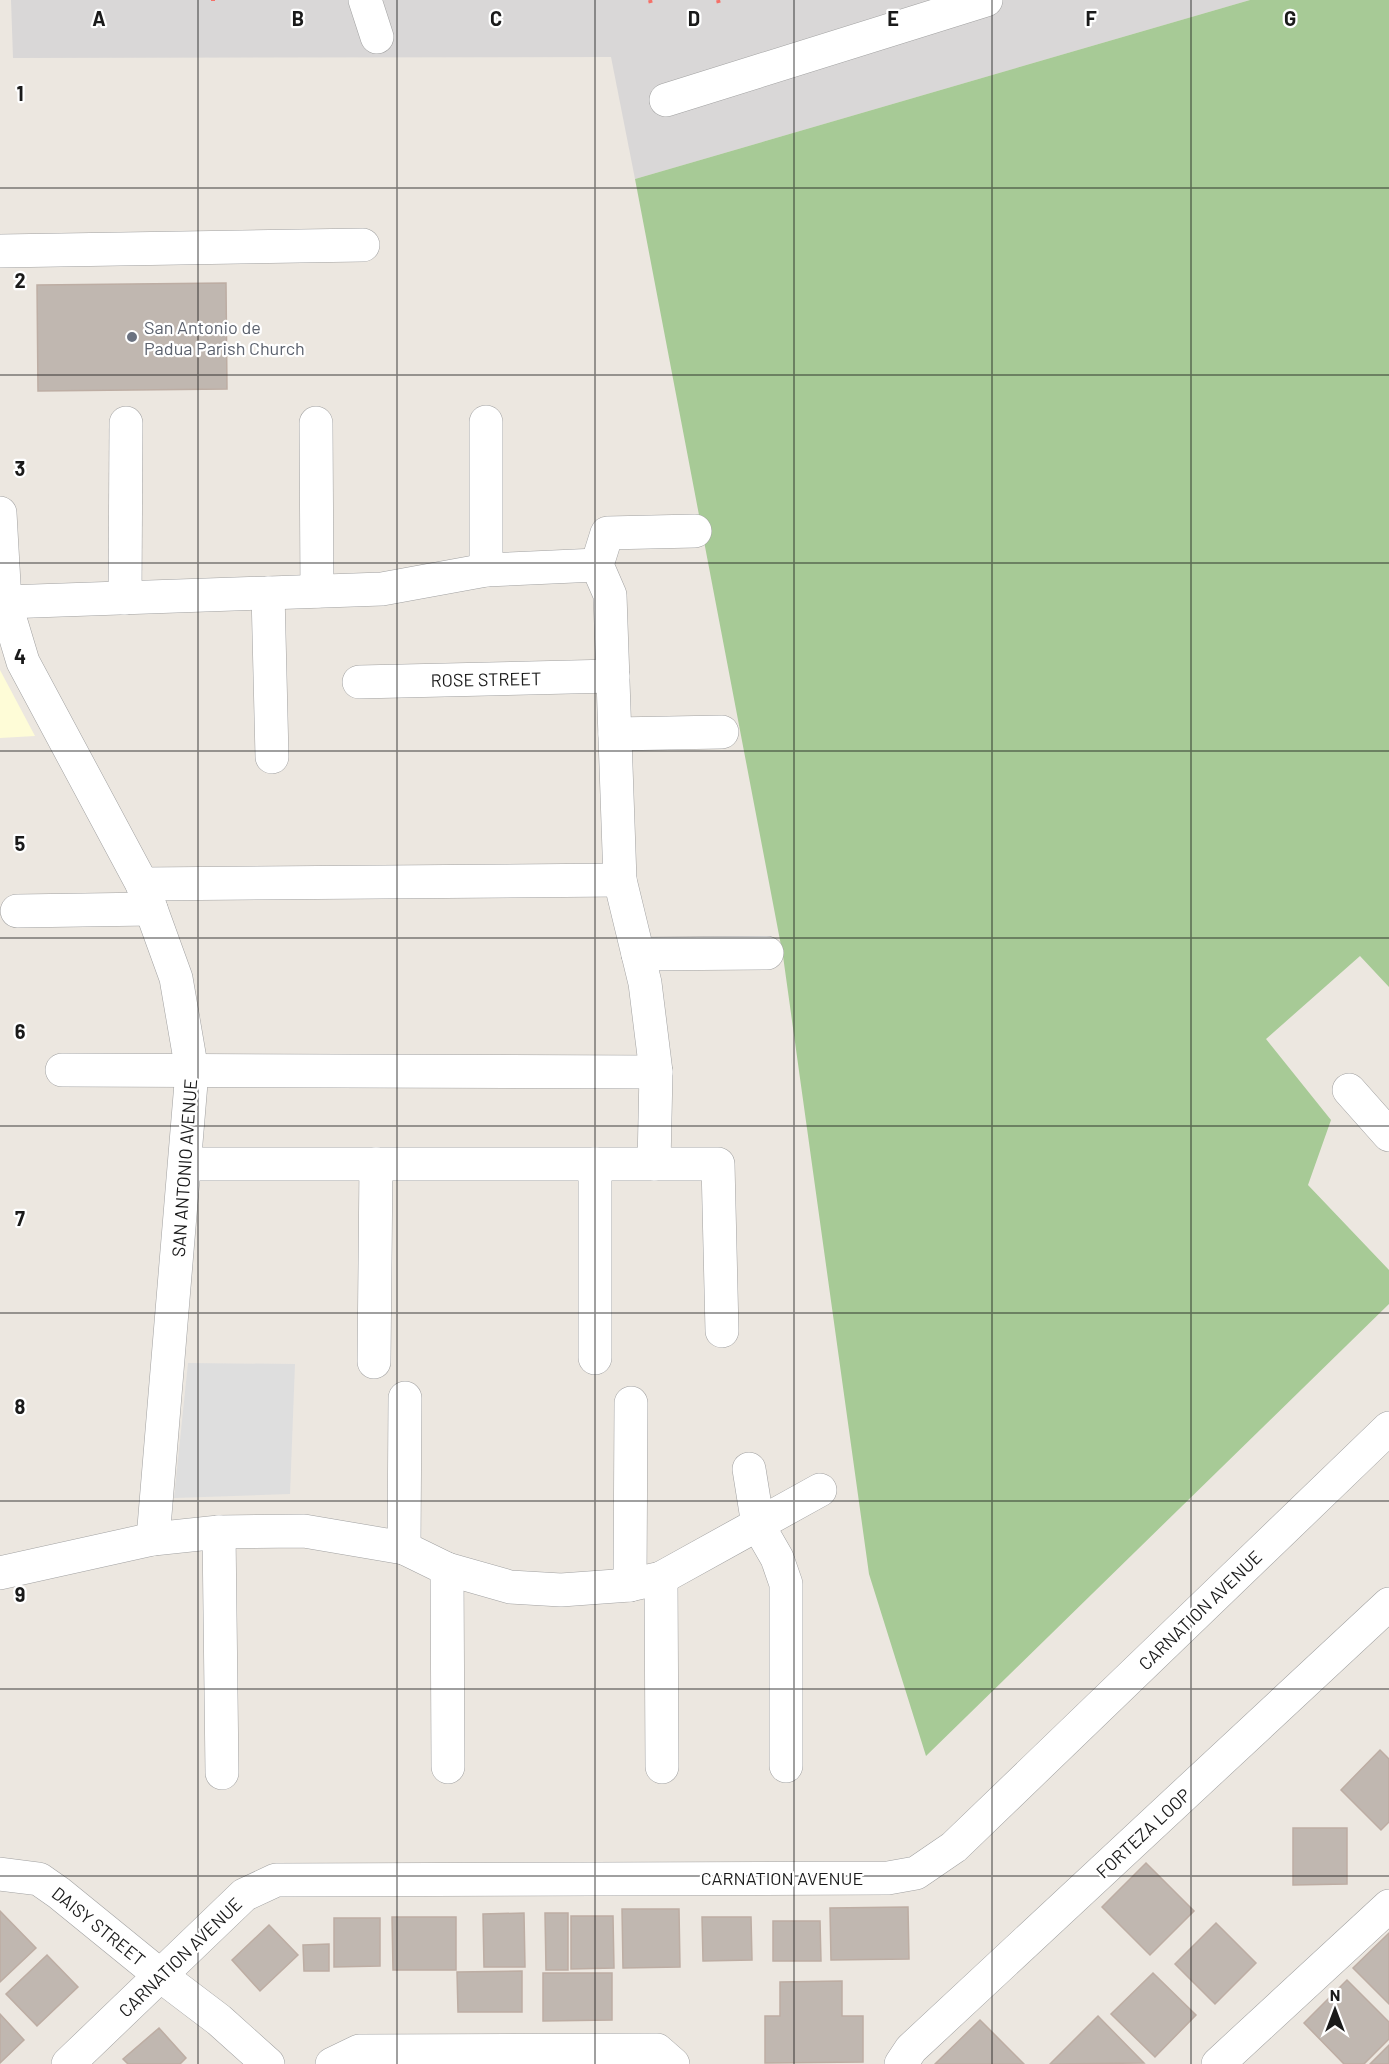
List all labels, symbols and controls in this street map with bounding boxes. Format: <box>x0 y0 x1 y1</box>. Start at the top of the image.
text: A <box>92 6 106 30</box>
text: B <box>292 6 304 30</box>
text: C <box>490 6 502 30</box>
text: D <box>688 6 700 30</box>
text: E <box>887 6 899 30</box>
text: F <box>1085 6 1097 30</box>
text: G <box>1284 6 1296 30</box>
text: 1 <box>16 81 24 105</box>
text: 2 <box>14 268 26 292</box>
place label: San Antonio de Padua Parish Church <box>144 316 305 359</box>
marker: San Antonio de Padua Parish Church <box>125 330 139 344</box>
text: 3 <box>15 456 25 480</box>
text: 4 <box>14 644 26 668</box>
street label: ROSE STREET <box>430 667 542 691</box>
text: 5 <box>15 831 26 855</box>
text: 6 <box>15 1019 26 1043</box>
street label: SAN ANTONIO AVENUE <box>167 1078 201 1258</box>
text: 7 <box>15 1206 25 1230</box>
text: 8 <box>15 1394 26 1418</box>
street label: CARNATION AVENUE <box>1134 1546 1266 1674</box>
text: 9 <box>15 1582 25 1606</box>
street label: FORTEZA LOOP <box>1091 1784 1195 1882</box>
street label: CARNATION AVENUE <box>701 1867 863 1889</box>
street label: DAISY STREET <box>48 1882 150 1970</box>
street label: CARNATION AVENUE <box>114 1893 246 2021</box>
north arrow <box>1305 1980 1365 2040</box>
text: N <box>1330 1985 1340 2004</box>

